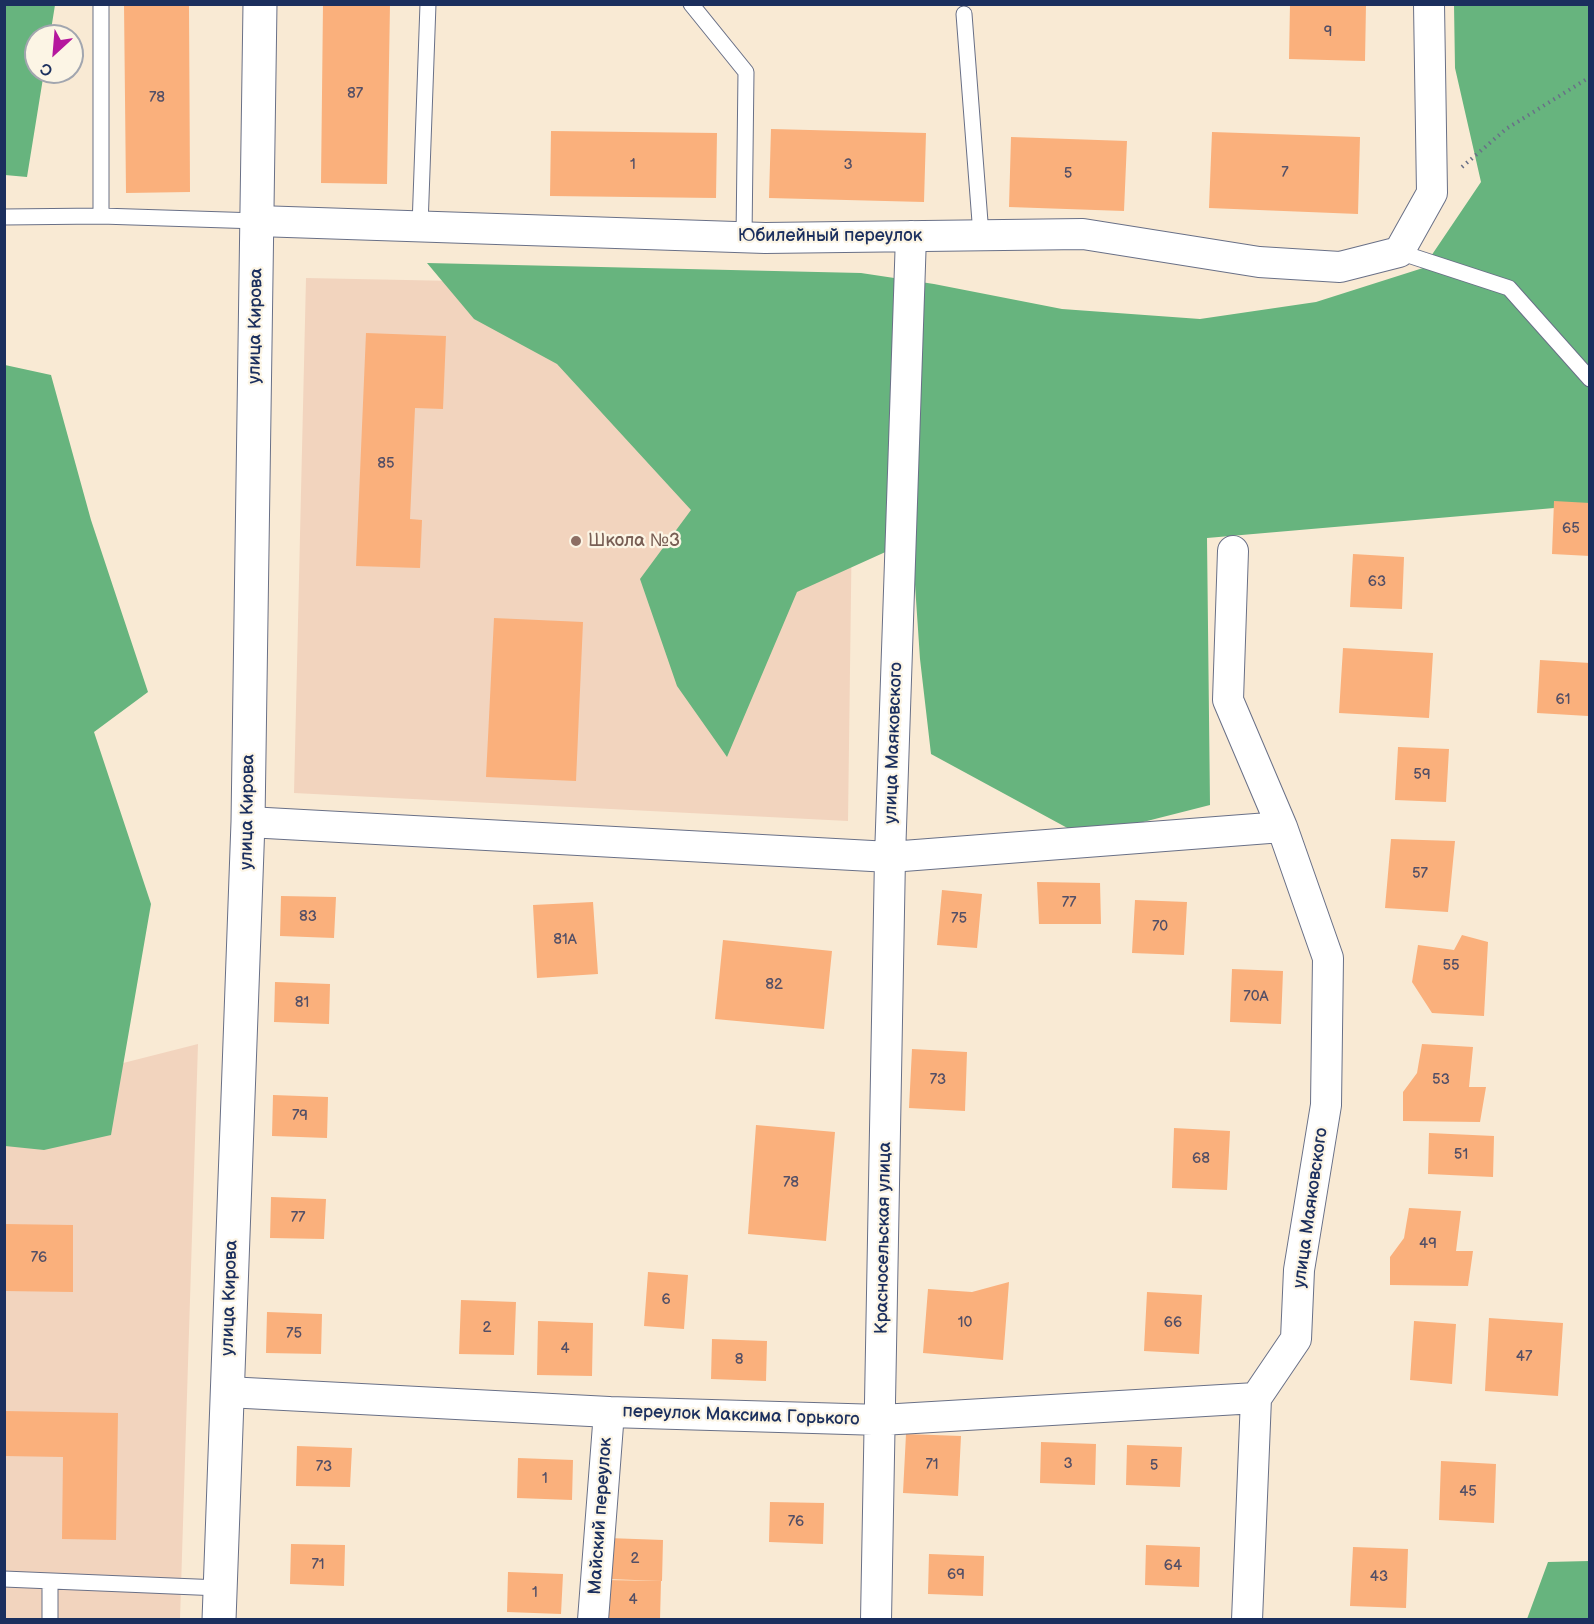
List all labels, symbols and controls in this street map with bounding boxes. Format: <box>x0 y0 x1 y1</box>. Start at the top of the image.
house number: 9 <box>1324 23 1332 41</box>
north arrow <box>24 24 84 84</box>
text: С <box>38 58 56 80</box>
house number: 87 <box>347 85 363 103</box>
house number: 78 <box>149 89 165 107</box>
house number: 1 <box>630 156 636 174</box>
house number: 3 <box>843 156 853 174</box>
house number: 7 <box>1281 164 1289 182</box>
house number: 5 <box>1064 165 1072 183</box>
street label: Юбилейный переулок <box>738 225 922 247</box>
street label: улица Кирова <box>244 268 268 384</box>
house number: 85 <box>377 455 395 473</box>
house number: 65 <box>1562 520 1580 538</box>
place label: Школа №3 <box>588 530 680 552</box>
marker: Школа №3 <box>569 534 583 548</box>
house number: 63 <box>1368 573 1386 591</box>
street label: улица Маяковского <box>880 662 908 824</box>
house number: 61 <box>1556 691 1570 709</box>
street label: улица Кирова <box>236 754 260 870</box>
house number: 59 <box>1413 766 1431 784</box>
house number: 57 <box>1412 865 1428 883</box>
house number: 77 <box>1062 894 1076 912</box>
house number: 83 <box>299 908 317 926</box>
house number: 75 <box>951 910 967 928</box>
house number: 70 <box>1152 918 1168 936</box>
house number: 81А <box>553 931 577 949</box>
house number: 55 <box>1442 957 1460 975</box>
house number: 82 <box>765 976 783 994</box>
house number: 70А <box>1243 988 1269 1006</box>
house number: 81 <box>295 994 309 1012</box>
house number: 73 <box>930 1071 946 1089</box>
house number: 53 <box>1432 1071 1450 1089</box>
house number: 79 <box>292 1107 308 1125</box>
street label: улица Маяковского <box>1289 1126 1333 1290</box>
street label: Красносельская улица <box>872 1142 896 1334</box>
house number: 51 <box>1454 1146 1468 1164</box>
house number: 68 <box>1192 1150 1210 1168</box>
house number: 78 <box>783 1174 799 1192</box>
house number: 77 <box>291 1209 305 1227</box>
house number: 49 <box>1419 1235 1437 1253</box>
street label: улица Кирова <box>217 1240 243 1356</box>
house number: 76 <box>31 1249 47 1267</box>
house number: 6 <box>661 1291 671 1309</box>
house number: 10 <box>958 1314 972 1332</box>
house number: 66 <box>1164 1314 1182 1332</box>
house number: 2 <box>483 1319 491 1337</box>
house number: 75 <box>286 1325 302 1343</box>
house number: 4 <box>560 1340 570 1358</box>
house number: 47 <box>1516 1348 1532 1366</box>
house number: 8 <box>735 1351 743 1369</box>
street label: переулок Максима Горького <box>622 1401 860 1431</box>
street label: Майский переулок <box>585 1437 617 1595</box>
house number: 3 <box>1063 1455 1073 1473</box>
house number: 71 <box>925 1456 939 1474</box>
house number: 5 <box>1150 1457 1158 1475</box>
house number: 73 <box>316 1458 332 1476</box>
house number: 1 <box>542 1470 548 1488</box>
house number: 45 <box>1459 1483 1477 1501</box>
house number: 76 <box>788 1513 804 1531</box>
house number: 2 <box>631 1550 639 1568</box>
house number: 71 <box>311 1556 325 1574</box>
house number: 64 <box>1164 1557 1182 1575</box>
house number: 69 <box>947 1566 965 1584</box>
house number: 43 <box>1370 1568 1388 1586</box>
house number: 1 <box>532 1584 538 1602</box>
house number: 4 <box>628 1591 638 1609</box>

